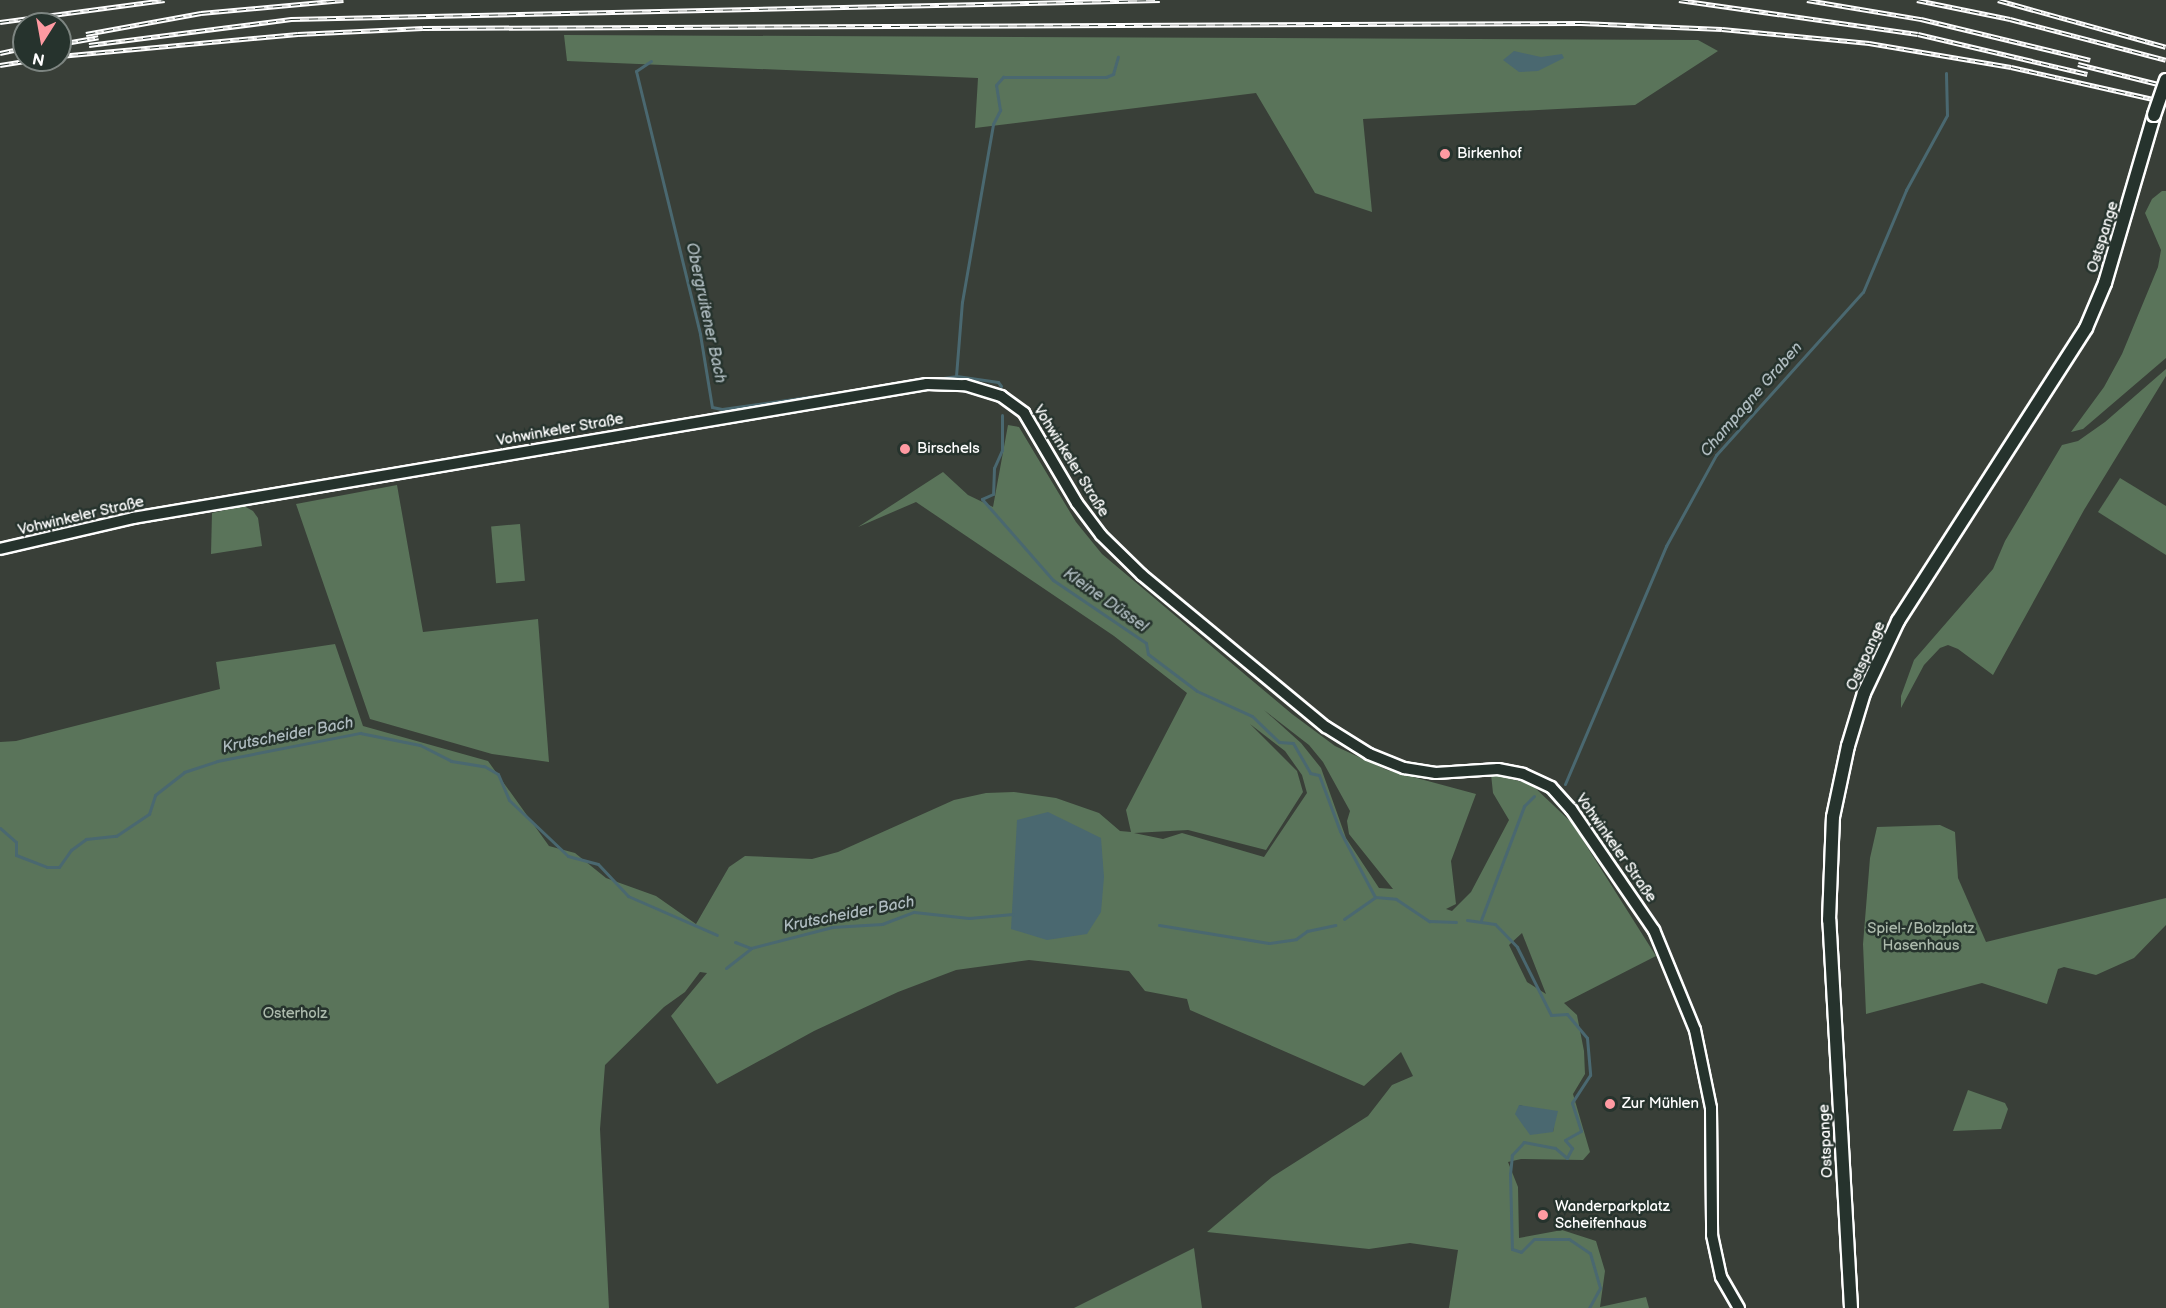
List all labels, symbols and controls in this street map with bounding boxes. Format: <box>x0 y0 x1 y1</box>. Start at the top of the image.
north arrow <box>12 12 72 72</box>
text: N <box>31 48 47 69</box>
place label: Birkenhof <box>1457 145 1522 163</box>
marker: Birkenhof <box>1438 147 1452 161</box>
street label: Ostspange <box>2084 199 2122 275</box>
water label: Obergruitener Bach <box>681 241 729 385</box>
water label: Champagne Graben <box>1697 339 1807 461</box>
street label: Vohwinkeler Straße <box>1029 402 1113 520</box>
street label: Vohwinkeler Straße <box>495 410 625 450</box>
place label: Birschels <box>917 440 980 458</box>
marker: Birschels <box>898 442 912 456</box>
street label: Vohwinkeler Straße <box>16 493 146 539</box>
water label: Kleine Düssel <box>1059 565 1151 637</box>
street label: Ostspange <box>1843 619 1889 693</box>
water label: Krutscheider Bach <box>221 714 355 758</box>
street label: Vohwinkeler Straße <box>1572 790 1660 906</box>
water label: Krutscheider Bach <box>782 893 916 937</box>
park label: Spiel-/Bolzplatz Hasenhaus <box>1867 919 1975 954</box>
park label: Osterholz <box>263 1005 327 1023</box>
place label: Zur Mühlen <box>1622 1095 1699 1113</box>
marker: Zur Mühlen <box>1603 1097 1617 1111</box>
street label: Ostspange <box>1815 1104 1837 1178</box>
place label: Wanderparkplatz Scheifenhaus <box>1555 1197 1670 1232</box>
marker: Wanderparkplatz Scheifenhaus <box>1536 1208 1550 1222</box>

